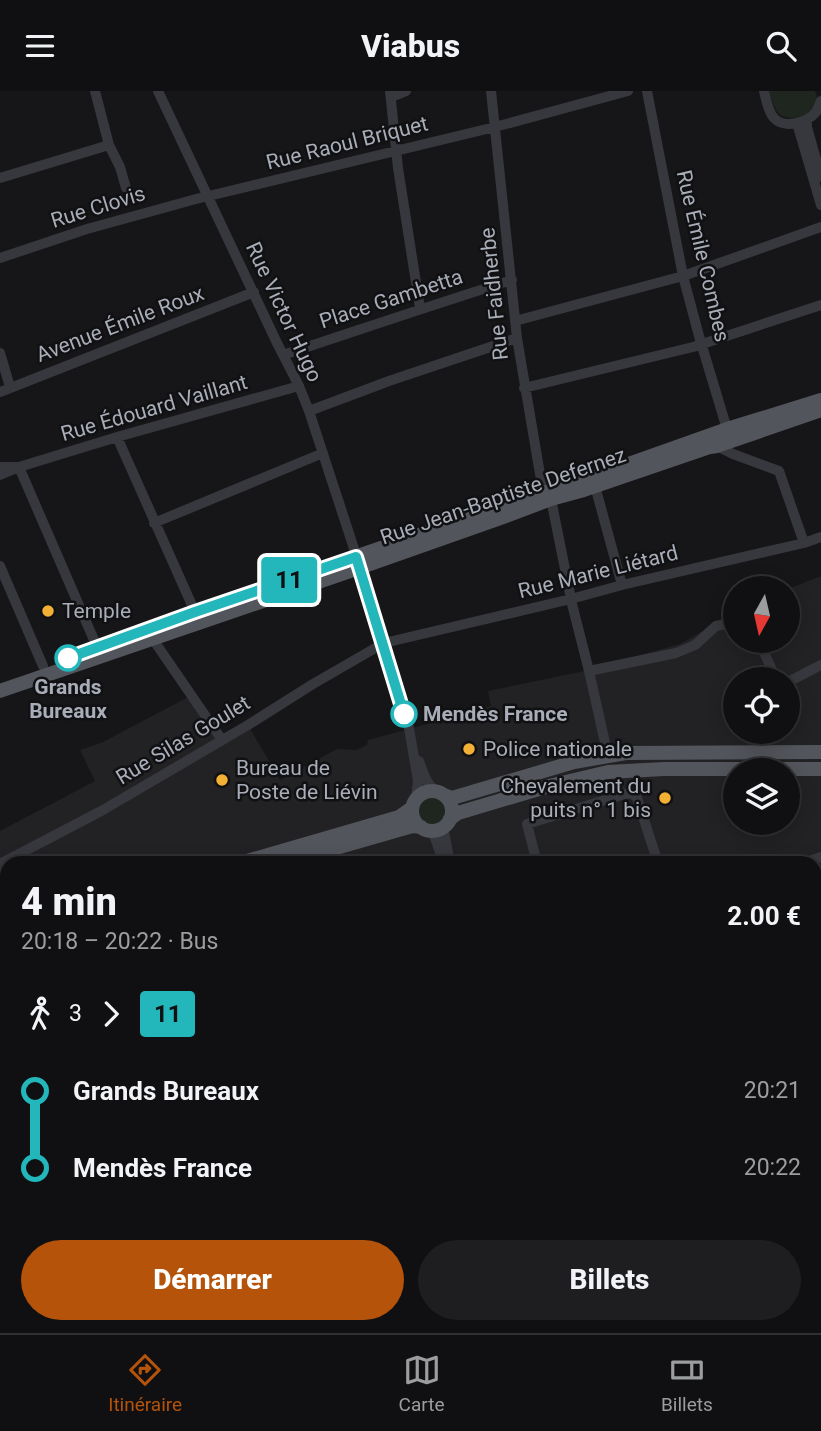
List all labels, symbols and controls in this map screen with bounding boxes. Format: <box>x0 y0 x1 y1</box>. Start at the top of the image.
icon: menu <box>21 27 59 65</box>
text: Viabus <box>361 27 460 65</box>
icon: search <box>762 27 800 65</box>
street label: Rue Raoul Briquet <box>264 111 431 175</box>
street label: Rue Émile Combes <box>672 168 734 344</box>
street label: Rue Clovis <box>48 181 148 233</box>
street label: Rue Faidherbe <box>475 226 513 362</box>
street label: Rue Victor Hugo <box>241 238 327 386</box>
street label: Place Gambetta <box>316 265 466 333</box>
street label: Avenue Émile Roux <box>33 281 207 367</box>
street label: Rue Édouard Vaillant <box>58 370 250 446</box>
street label: Rue Jean-Baptiste Defernez <box>377 443 629 549</box>
street label: Rue Marie Liétard <box>516 541 680 603</box>
line badge: 11 <box>258 557 320 603</box>
text: 11 <box>275 566 303 594</box>
north arrow <box>723 576 800 653</box>
map controls <box>723 576 800 835</box>
place label: Temple <box>62 599 131 623</box>
marker: Temple <box>40 603 56 619</box>
marker: Grands Bureaux <box>55 645 81 671</box>
button: locate <box>723 667 800 744</box>
place label: Grands Bureaux <box>29 675 107 723</box>
street label: Rue Silas Goulet <box>112 691 254 789</box>
marker: Mendès France <box>391 701 417 727</box>
place label: Mendès France <box>423 702 568 726</box>
place label: Police nationale <box>483 737 632 761</box>
marker: Police nationale <box>461 741 477 757</box>
place label: Bureau de Poste de Liévin <box>236 756 378 804</box>
button: layers <box>723 758 800 835</box>
marker: Bureau de Poste de Liévin <box>214 772 230 788</box>
place label: Chevalement du puits n° 1 bis <box>500 774 651 822</box>
marker: Chevalement du puits n° 1 bis <box>657 790 673 806</box>
text: 4 min <box>21 880 117 924</box>
text: 2.00 € <box>727 901 801 931</box>
text: 20:18 – 20:22 · Bus <box>21 928 218 955</box>
icon: walk <box>21 995 59 1033</box>
icon: forward <box>92 995 130 1033</box>
text: 3 <box>69 1000 82 1027</box>
text: 11 <box>154 1000 181 1028</box>
text: Grands Bureaux <box>73 1076 259 1106</box>
text: 20:21 <box>744 1077 801 1104</box>
text: Mendès France <box>73 1153 252 1183</box>
text: 20:22 <box>744 1154 801 1181</box>
button: Démarrer <box>21 1240 404 1320</box>
button: Billets <box>418 1240 801 1320</box>
tab: Itinéraire <box>108 1351 182 1416</box>
tab: Carte <box>399 1351 445 1416</box>
tab: Billets <box>661 1351 713 1416</box>

